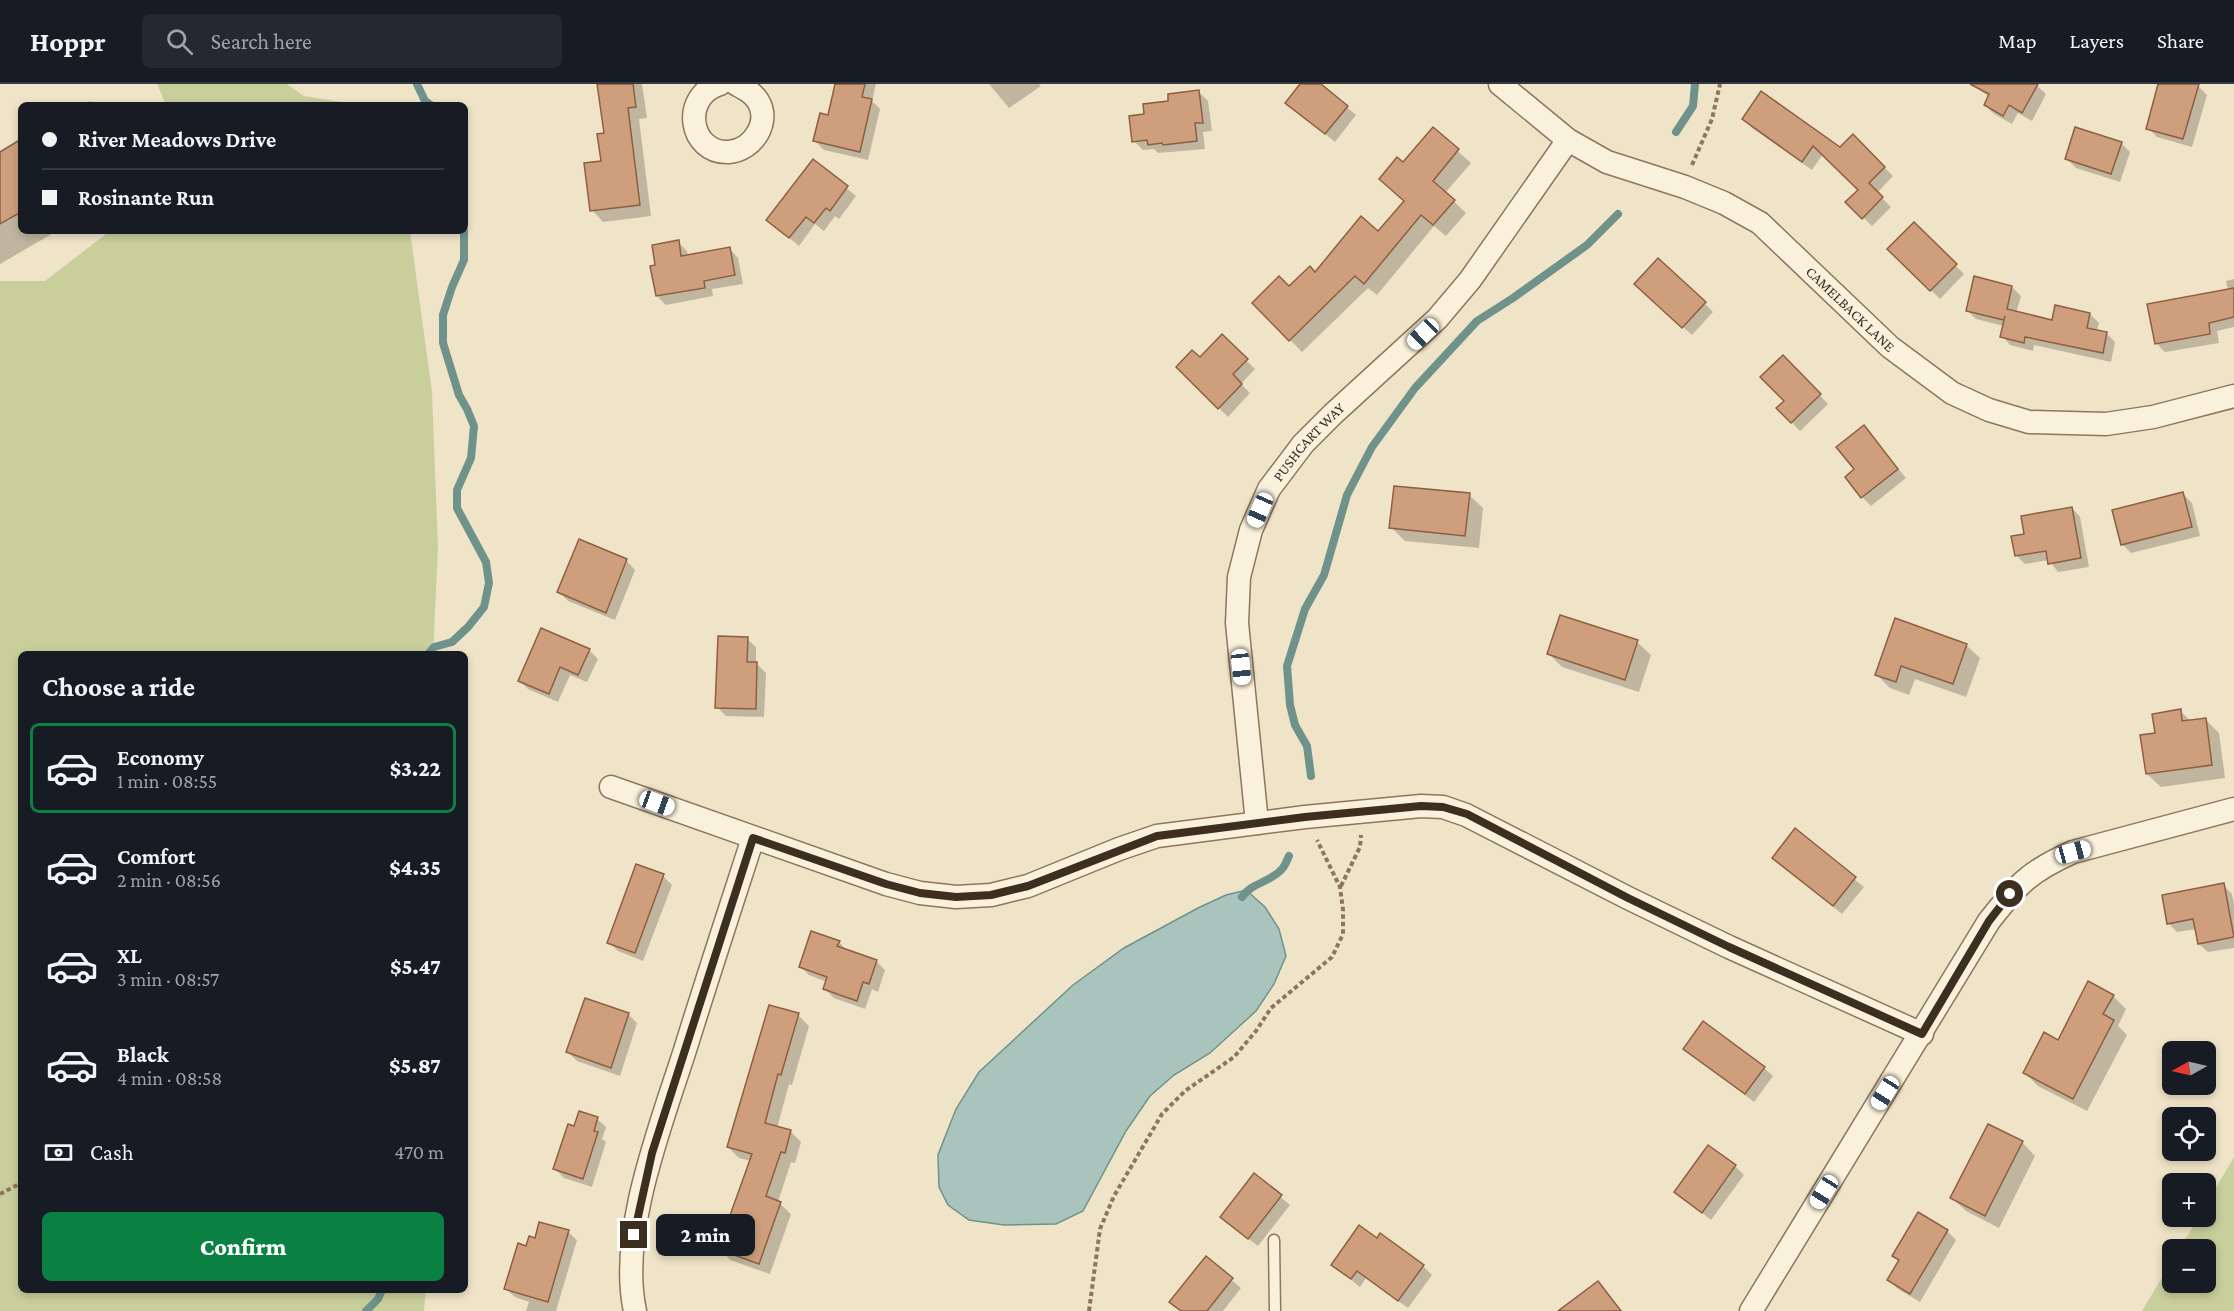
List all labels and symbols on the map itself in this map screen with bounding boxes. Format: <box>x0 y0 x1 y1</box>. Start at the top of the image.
street label: CAMELBACK LANE <box>1803 263 1898 355</box>
car <box>1404 315 1442 353</box>
street label: PUSHCART WAY <box>1270 400 1348 484</box>
car <box>1244 490 1276 530</box>
car <box>1230 648 1252 686</box>
car <box>637 788 677 818</box>
car <box>2053 839 2093 865</box>
route start <box>1996 880 2023 907</box>
north arrow <box>2162 1041 2216 1095</box>
car <box>1868 1073 1902 1113</box>
car <box>1807 1172 1841 1212</box>
callout: 2 min <box>655 1214 754 1256</box>
route end <box>620 1221 647 1248</box>

